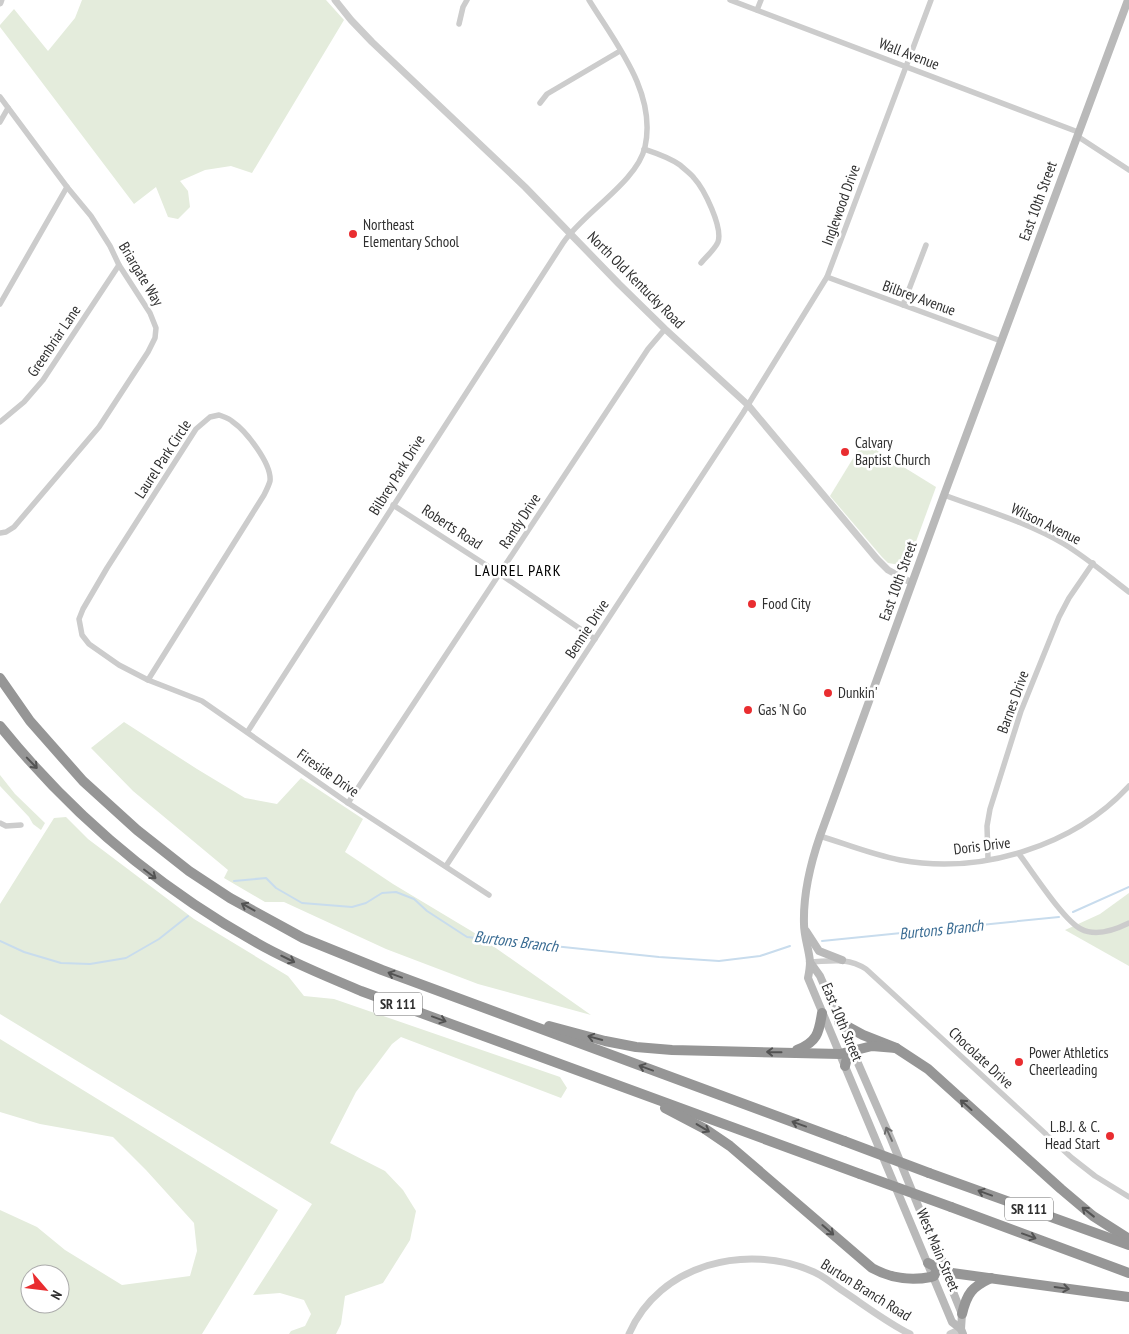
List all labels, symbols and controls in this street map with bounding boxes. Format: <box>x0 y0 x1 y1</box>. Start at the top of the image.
street label: Wall Avenue <box>876 33 942 74</box>
street label: East 10th Street <box>1014 158 1061 243</box>
street label: Inglewood Drive <box>817 162 864 248</box>
place label: Northeast Elementary School <box>363 215 460 251</box>
street label: North Old Kentucky Road <box>584 227 689 332</box>
marker: Northeast Elementary School <box>347 228 359 240</box>
street label: Briargate Way <box>115 238 168 310</box>
street label: Bilbrey Avenue <box>880 276 958 320</box>
street label: Greenbriar Lane <box>23 301 84 380</box>
street label: Laurel Park Circle <box>130 416 195 502</box>
street label: Bilbrey Park Drive <box>364 431 429 518</box>
place label: Calvary Baptist Church <box>855 433 930 469</box>
marker: Calvary Baptist Church <box>839 446 851 458</box>
street label: Randy Drive <box>495 490 544 552</box>
street label: Wilson Avenue <box>1008 498 1084 549</box>
street label: Roberts Road <box>418 500 486 553</box>
street label: East 10th Street <box>874 538 921 623</box>
district label: LAUREL PARK <box>474 560 562 580</box>
place label: Food City <box>762 594 811 613</box>
street label: Bennie Drive <box>561 596 613 662</box>
marker: Food City <box>746 598 758 610</box>
street label: Barnes Drive <box>992 668 1033 736</box>
place label: Dunkin' <box>838 683 878 702</box>
marker: Dunkin' <box>822 687 834 699</box>
place label: Gas 'N Go <box>758 700 807 719</box>
marker: Gas 'N Go <box>742 704 754 716</box>
street label: Fireside Drive <box>294 744 363 801</box>
one-way arrow <box>26 757 38 769</box>
street label: Doris Drive <box>952 833 1012 858</box>
one-way arrow <box>143 868 156 879</box>
one-way arrow <box>240 902 255 912</box>
water label: Burtons Branch <box>898 915 985 943</box>
water label: Burtons Branch <box>473 926 560 956</box>
one-way arrow <box>280 955 295 964</box>
one-way arrow <box>388 970 403 979</box>
street label: East 10th Street <box>817 980 867 1064</box>
road number: SR 111 <box>374 992 422 1016</box>
one-way arrow <box>431 1015 446 1024</box>
street label: Chocolate Drive <box>945 1023 1018 1092</box>
one-way arrow <box>587 1033 603 1042</box>
place label: Power Athletics Cheerleading <box>1029 1043 1109 1079</box>
one-way arrow <box>766 1047 782 1056</box>
marker: Power Athletics Cheerleading <box>1013 1056 1025 1068</box>
one-way arrow <box>639 1063 654 1072</box>
one-way arrow <box>960 1099 973 1111</box>
place label: L.B.J. & C. Head Start <box>1045 1117 1100 1153</box>
one-way arrow <box>791 1119 807 1128</box>
one-way arrow <box>695 1124 709 1134</box>
one-way arrow <box>884 1127 894 1142</box>
marker: L.B.J. & C. Head Start <box>1104 1130 1116 1142</box>
one-way arrow <box>977 1188 993 1197</box>
road number: SR 111 <box>1005 1198 1053 1220</box>
street label: West Main Street <box>913 1206 964 1294</box>
one-way arrow <box>1082 1206 1095 1217</box>
one-way arrow <box>822 1225 835 1236</box>
one-way arrow <box>1021 1232 1036 1241</box>
street label: Burton Branch Road <box>818 1254 915 1325</box>
north arrow <box>20 1264 70 1314</box>
one-way arrow <box>1054 1283 1070 1293</box>
text: N <box>47 1288 66 1303</box>

